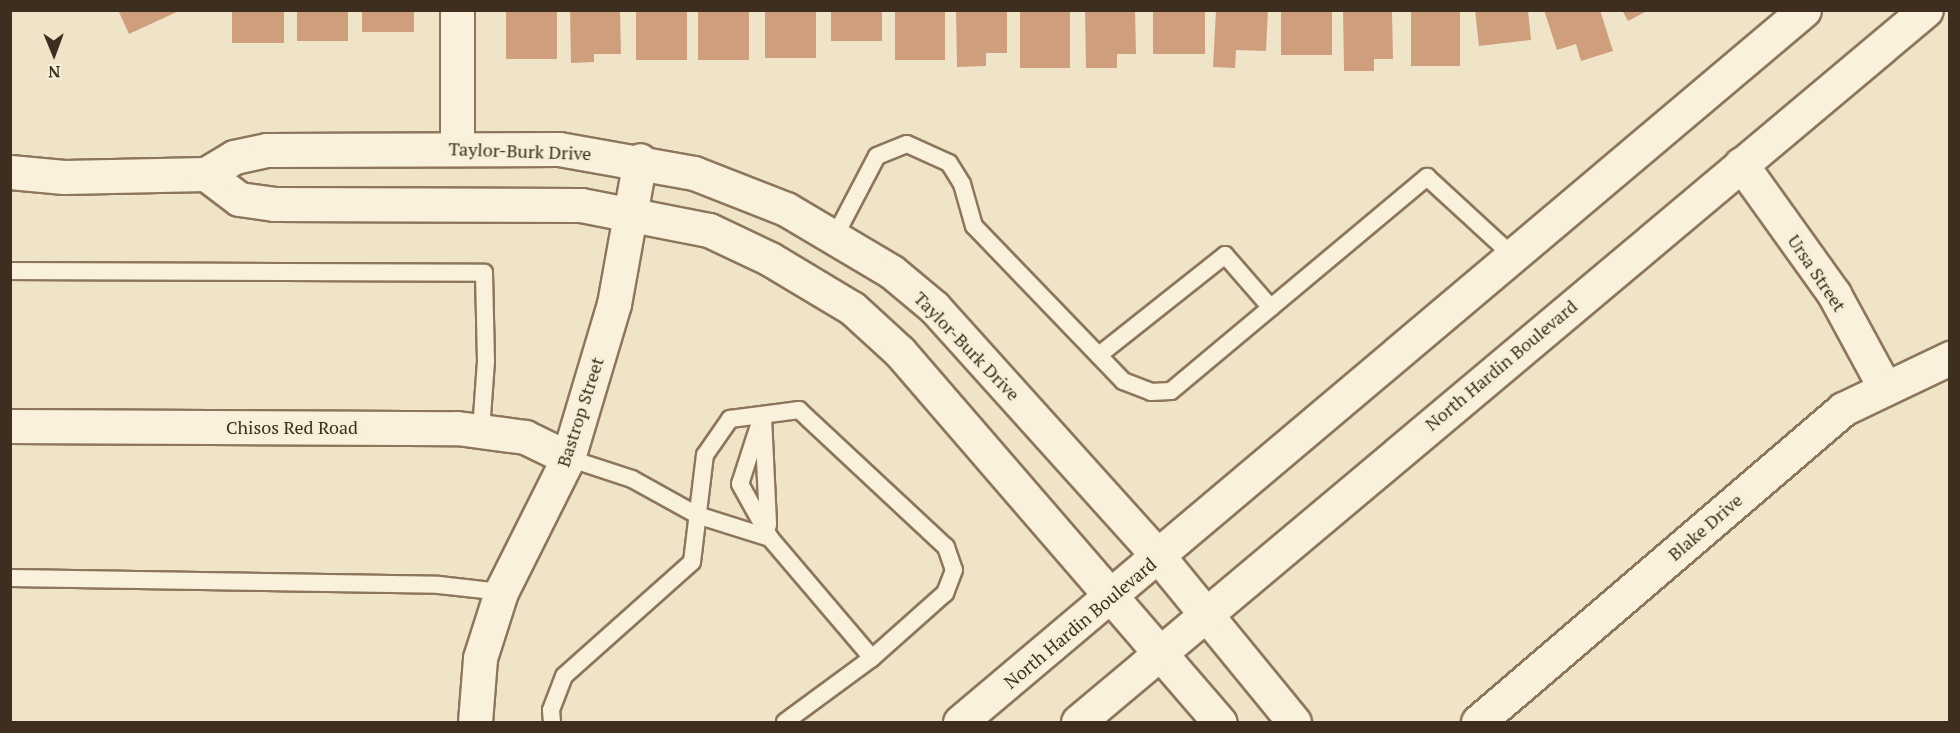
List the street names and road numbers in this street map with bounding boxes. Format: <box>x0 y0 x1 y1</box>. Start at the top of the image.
street label: Taylor-Burk Drive <box>448 138 592 164</box>
street label: Ursa Street <box>1783 230 1851 316</box>
street label: Taylor-Burk Drive <box>910 287 1024 405</box>
street label: North Hardin Boulevard <box>1421 295 1581 435</box>
street label: Bastrop Street <box>552 354 608 470</box>
street label: Chisos Red Road <box>226 416 358 438</box>
street label: Blake Drive <box>1664 489 1746 565</box>
street label: North Hardin Boulevard <box>1000 553 1160 693</box>

